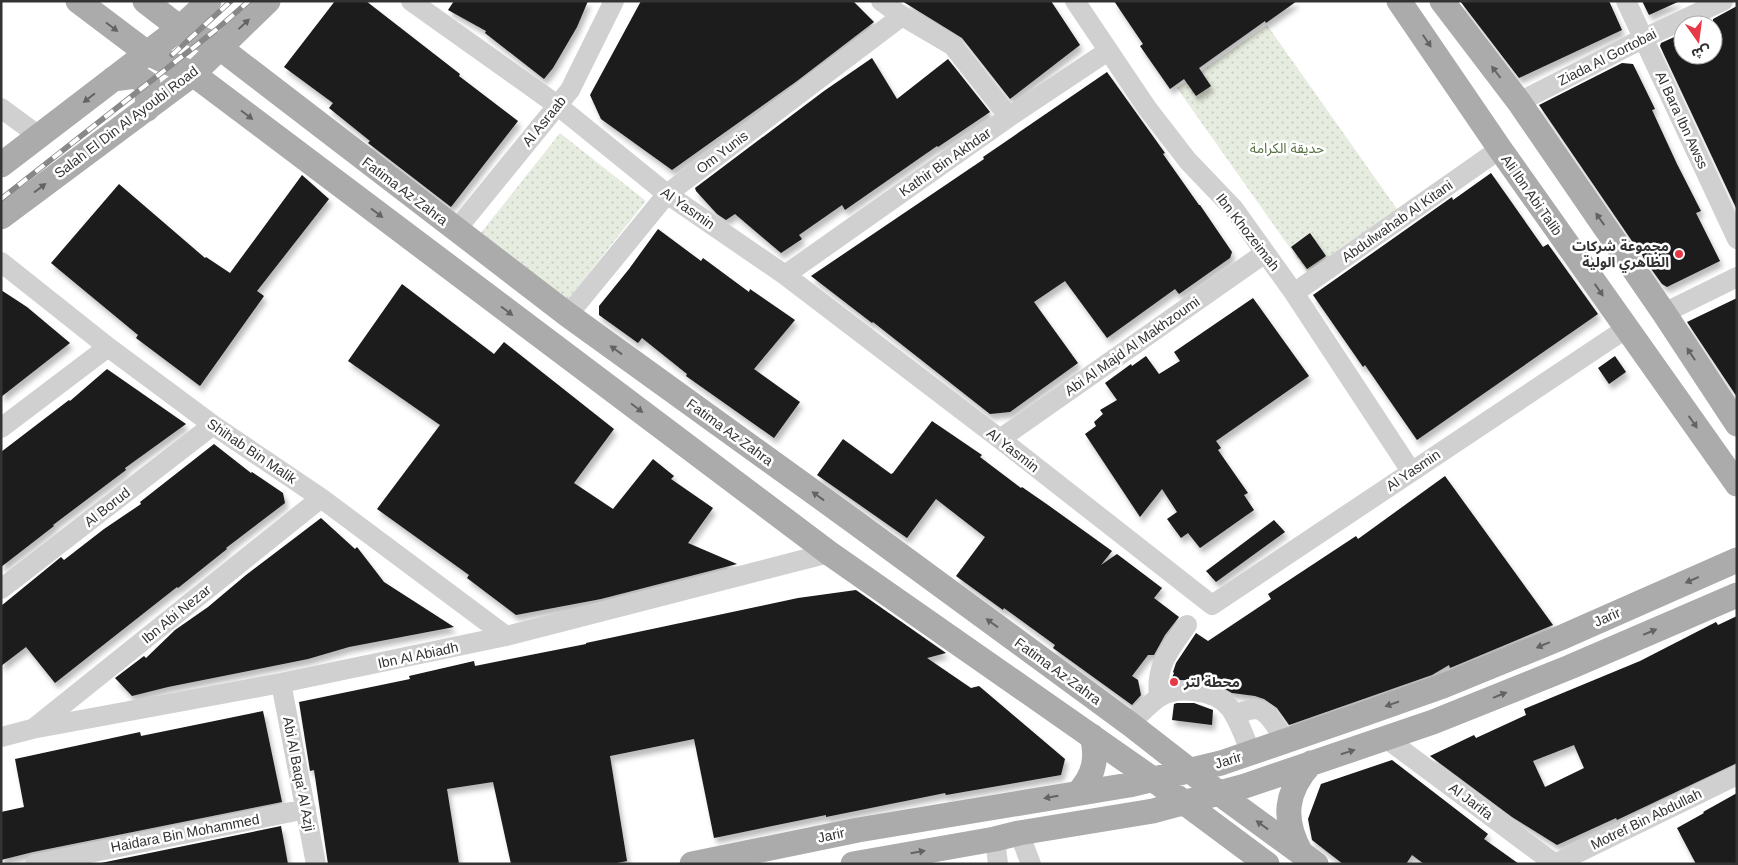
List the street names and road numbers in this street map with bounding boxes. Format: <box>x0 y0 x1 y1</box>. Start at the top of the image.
street label: Ziada Al Gortobai <box>1555 25 1659 89</box>
street label: Salah El Din Al Ayoubi Road <box>51 63 201 181</box>
street label: Al Bara Ibn Awss <box>1652 69 1712 171</box>
street label: Al Asraab <box>519 93 569 149</box>
street label: Kathir Bin Akhdar <box>896 124 994 200</box>
street label: Om Yunis <box>693 127 751 177</box>
street label: Ali Ibn Abi Talib <box>1498 152 1566 239</box>
street label: Fatima Az Zahra <box>359 154 451 228</box>
street label: Abdulwahab Al Kitani <box>1339 177 1455 265</box>
street label: Al Yasmin <box>658 184 718 232</box>
street label: Ibn Khozeimah <box>1213 190 1283 274</box>
street label: Abi Al Majd Al Makhzoumi <box>1061 293 1203 399</box>
street label: Fatima Az Zahra <box>684 395 776 469</box>
street label: Shihab Bin Malik <box>204 415 301 487</box>
street label: Al Yasmin <box>984 425 1042 475</box>
street label: Al Yasmin <box>1383 446 1443 494</box>
street label: Al Borud <box>81 484 133 530</box>
street label: Ibn Abi Nezar <box>138 581 214 647</box>
street label: Jarir <box>1591 604 1623 630</box>
street label: Fatima Az Zahra <box>1012 634 1104 708</box>
street label: Ibn Al Abiadh <box>376 639 460 671</box>
street label: Abi Al Baqa' Al Azji <box>280 715 318 833</box>
street label: Jarir <box>1213 748 1244 772</box>
street label: Al Jarifa <box>1446 779 1496 823</box>
street label: Motref Bin Abdullah <box>1588 785 1704 853</box>
street label: Haidara Bin Mohammed <box>109 811 261 855</box>
street label: Jarir <box>816 824 846 846</box>

